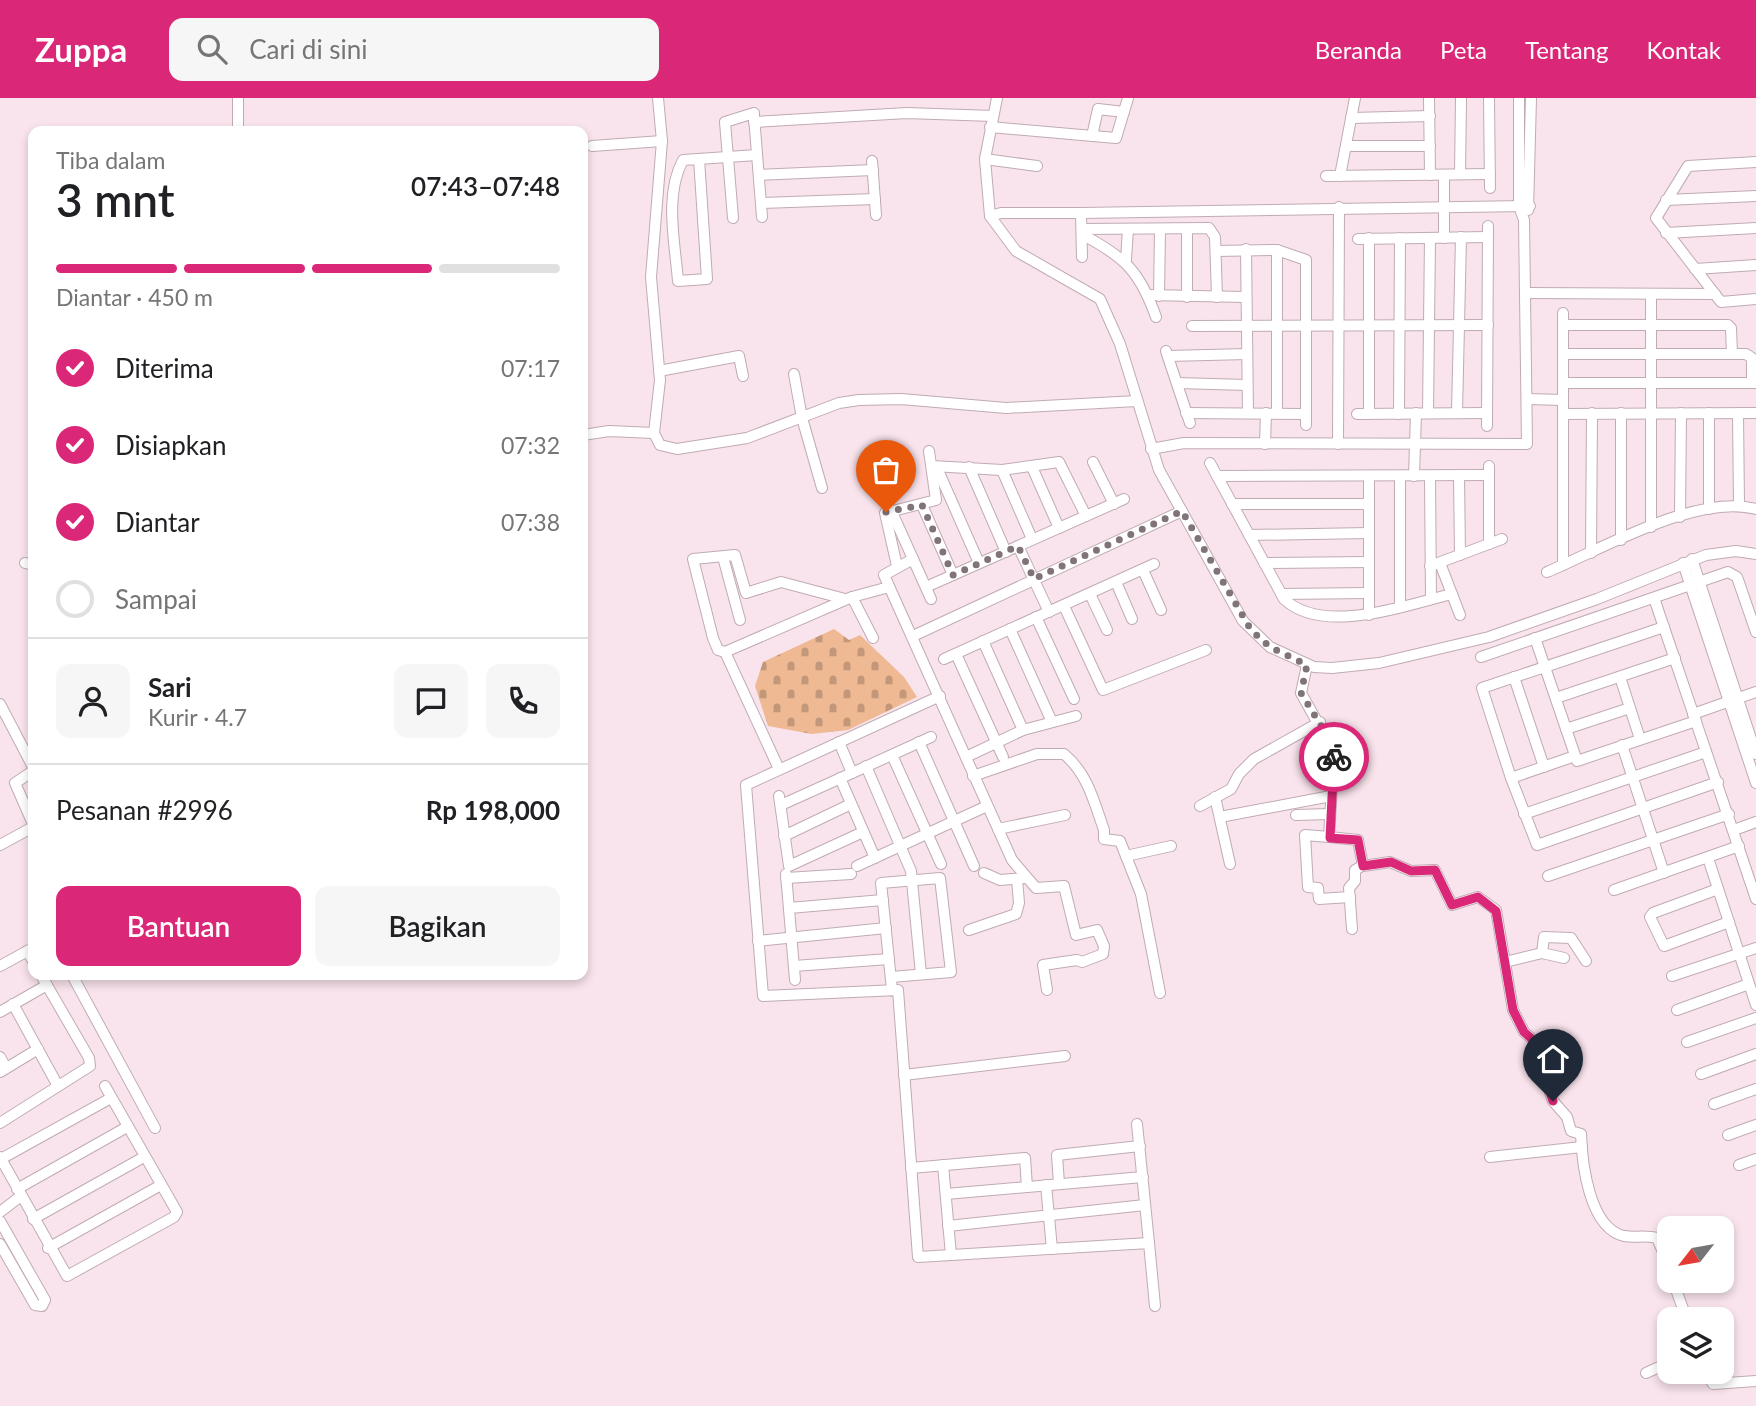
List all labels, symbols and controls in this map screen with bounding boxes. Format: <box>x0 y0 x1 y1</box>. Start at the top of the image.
search box <box>169 18 659 81</box>
text: Zuppa <box>35 29 127 69</box>
icon: search <box>193 30 231 68</box>
text: Cari di sini <box>249 33 368 65</box>
text: Beranda <box>1315 35 1402 64</box>
text: Peta <box>1440 35 1487 64</box>
text: Tentang <box>1525 35 1608 64</box>
text: Kontak <box>1646 35 1721 64</box>
text: Tiba dalam <box>56 146 165 174</box>
text: 07:43–07:48 <box>411 170 560 202</box>
text: 3 mnt <box>56 172 175 227</box>
text: Diantar · 450 m <box>56 283 213 311</box>
icon: check <box>56 349 94 387</box>
text: Diterima <box>115 352 214 384</box>
text: 07:17 <box>501 354 560 382</box>
icon: check <box>56 426 94 464</box>
text: Disiapkan <box>115 429 226 461</box>
text: 07:32 <box>501 431 560 459</box>
pin <box>856 440 916 512</box>
icon: bag <box>867 451 905 489</box>
icon: check <box>56 503 94 541</box>
text: Diantar <box>115 506 200 538</box>
text: 07:38 <box>501 508 560 536</box>
text: Sampai <box>115 583 197 615</box>
button: person <box>56 664 130 738</box>
button: chat <box>394 664 468 738</box>
button: phone <box>486 664 560 738</box>
text: Sari <box>148 671 192 703</box>
text: Kurir · 4.7 <box>148 703 247 731</box>
courier <box>1299 722 1369 792</box>
icon: bike <box>1315 738 1353 776</box>
text: Pesanan #2996 <box>56 794 233 826</box>
text: Rp 198,000 <box>426 794 560 826</box>
button: Bantuan <box>56 886 301 966</box>
button: Bagikan <box>315 886 560 966</box>
pin <box>1523 1029 1583 1101</box>
icon: home <box>1534 1040 1572 1078</box>
north arrow <box>1657 1216 1734 1293</box>
map controls <box>1657 1216 1734 1384</box>
button: layers <box>1657 1307 1734 1384</box>

